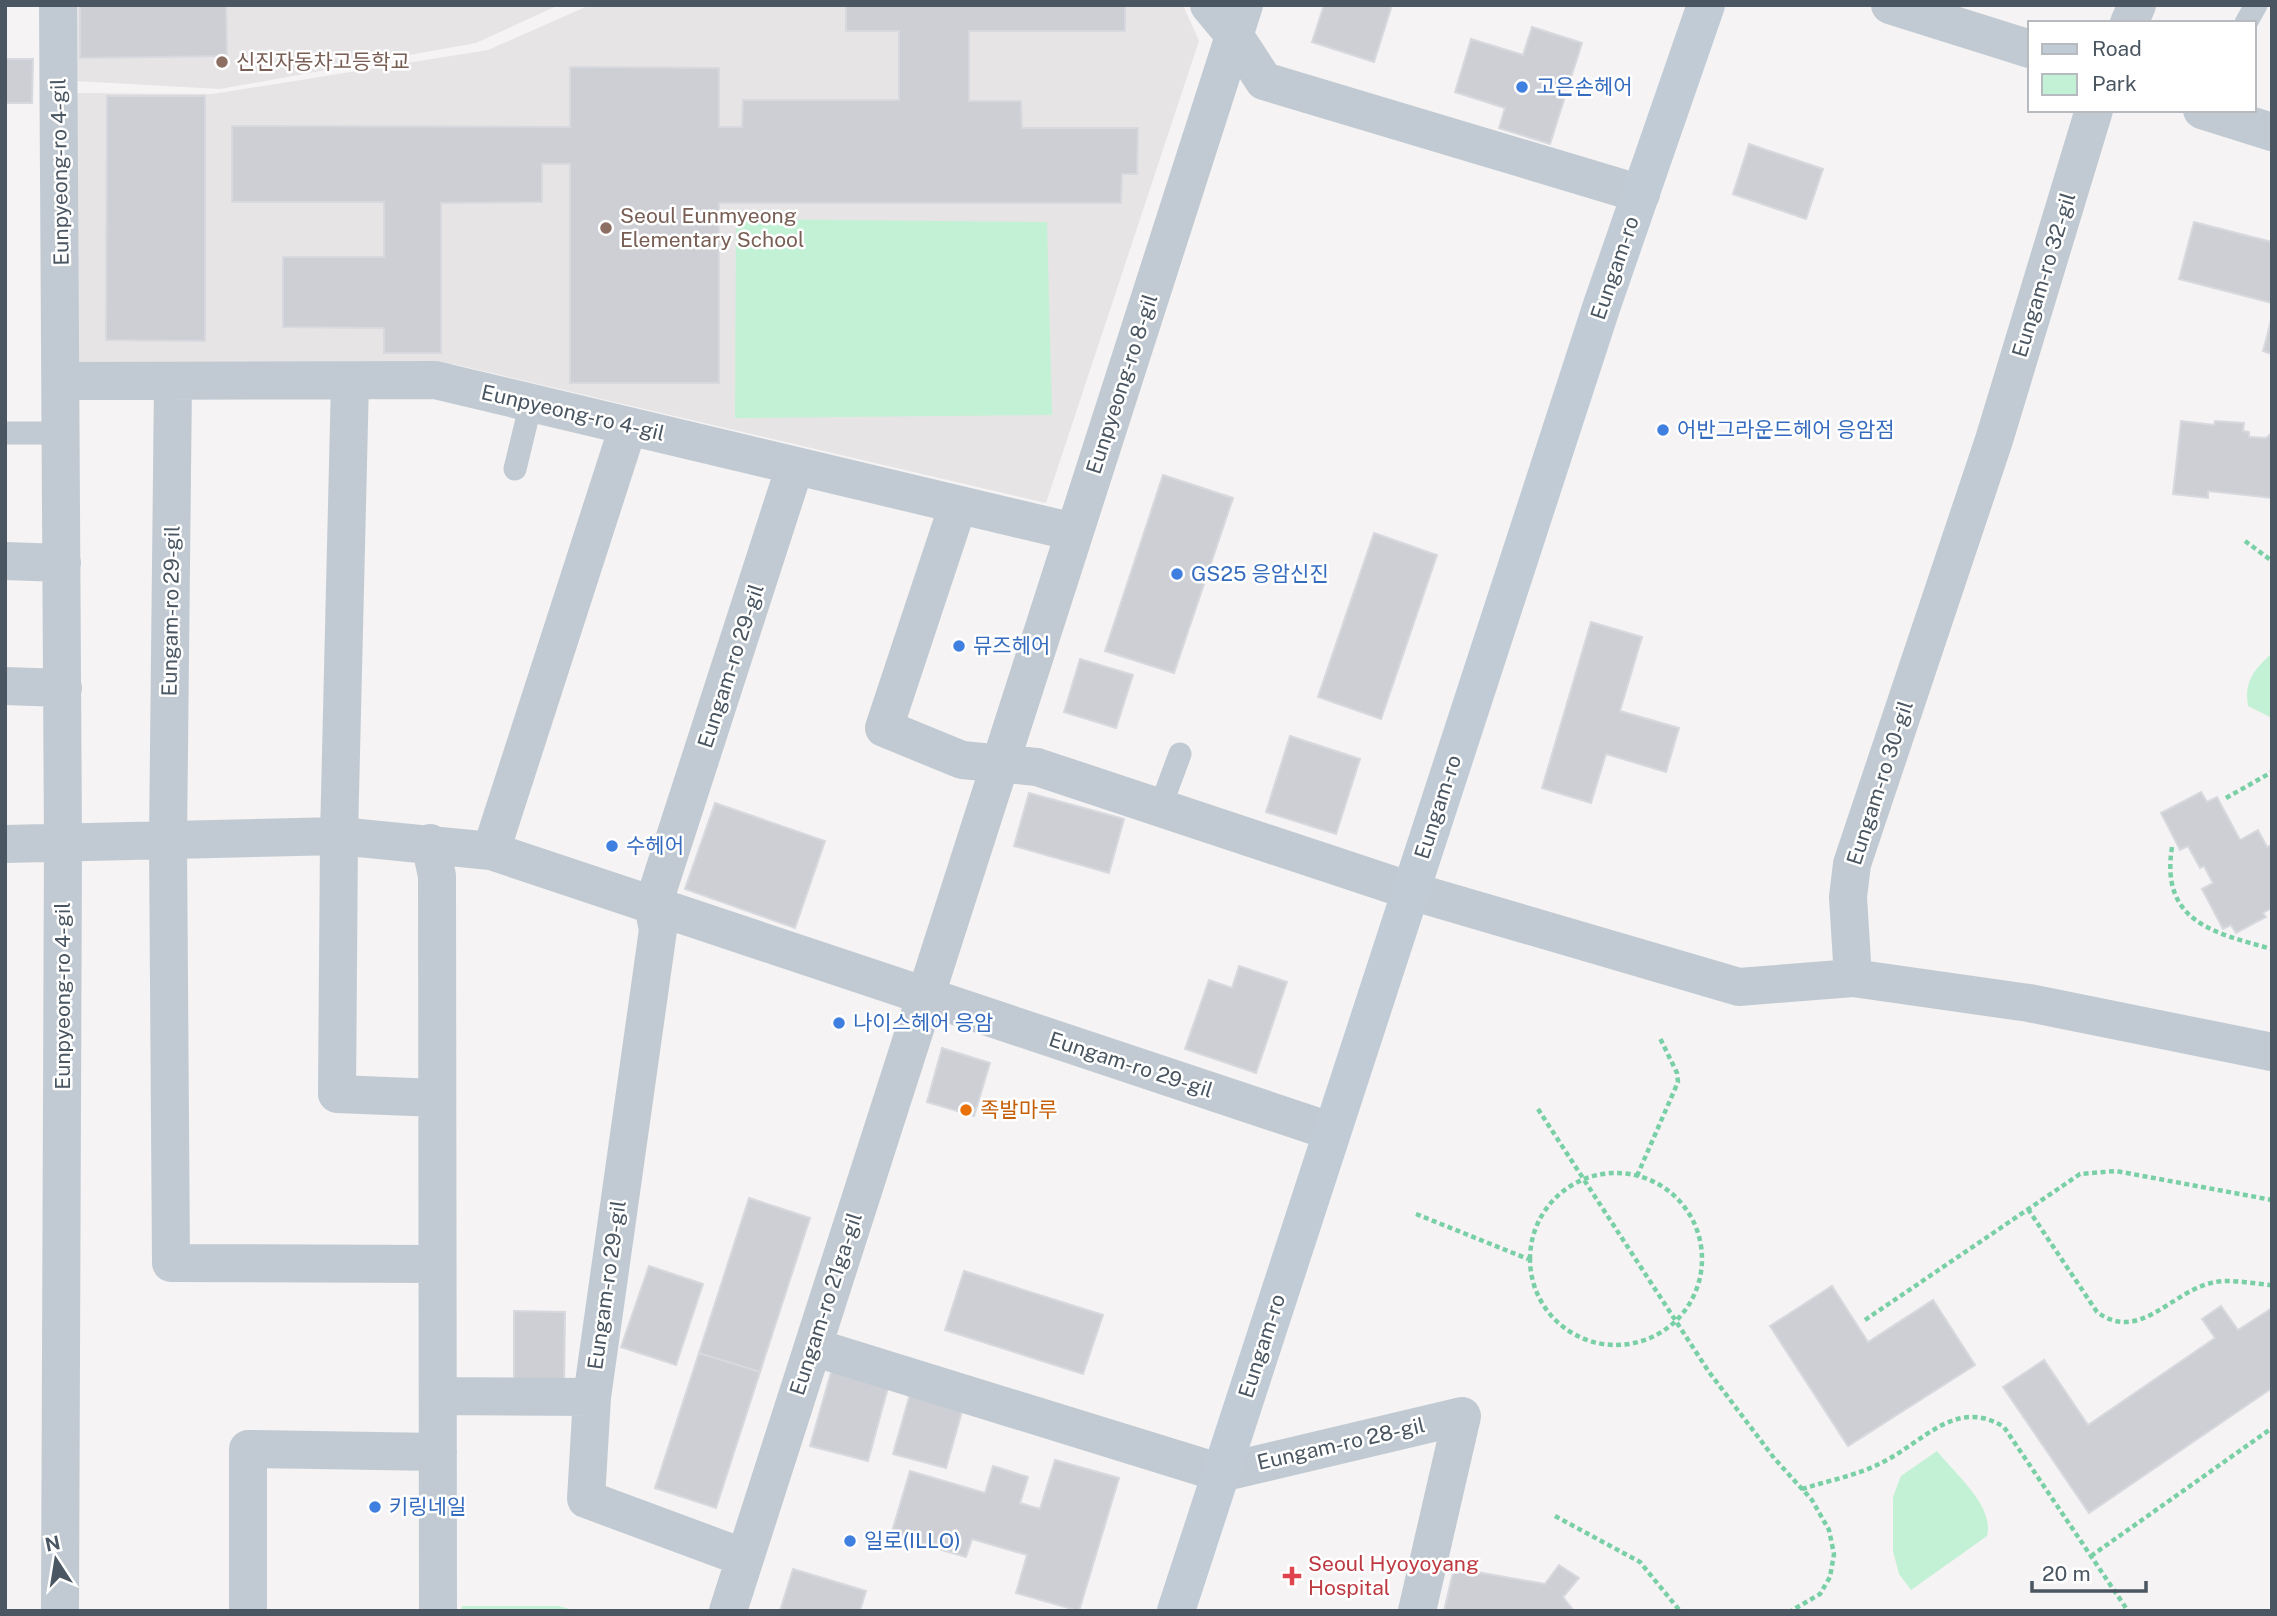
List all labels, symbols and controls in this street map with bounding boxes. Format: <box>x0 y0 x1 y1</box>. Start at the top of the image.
legend <box>2028 21 2256 112</box>
text: Road <box>2092 36 2142 61</box>
place label: 신진자동차고등학교 <box>236 49 410 74</box>
marker: 신진자동차고등학교 <box>214 54 230 70</box>
text: Park <box>2092 71 2137 96</box>
place label: 고은손헤어 <box>1536 74 1633 99</box>
street label: Eunpyeong-ro 4-gil <box>45 78 74 266</box>
marker: 고은손헤어 <box>1514 79 1530 95</box>
street label: Eungam-ro 32-gil <box>2007 189 2080 360</box>
place label: Seoul Eunmyeong Elementary School <box>620 203 804 252</box>
street label: Eungam-ro <box>1585 213 1644 323</box>
marker: Seoul Eunmyeong Elementary School <box>598 220 614 236</box>
street label: Eunpyeong-ro 8-gil <box>1081 291 1162 477</box>
street label: Eunpyeong-ro 4-gil <box>479 379 667 446</box>
place label: 어반그라운드헤어 응암점 <box>1677 417 1895 442</box>
marker: 어반그라운드헤어 응암점 <box>1655 422 1671 438</box>
street label: Eungam-ro 29-gil <box>157 525 184 697</box>
place label: GS25 응암신진 <box>1191 561 1329 586</box>
marker: GS25 응암신진 <box>1169 566 1185 582</box>
street label: Eungam-ro 29-gil <box>692 581 769 751</box>
place label: 뮤즈헤어 <box>973 633 1050 658</box>
marker: 뮤즈헤어 <box>951 638 967 654</box>
street label: Eungam-ro 30-gil <box>1841 698 1918 868</box>
street label: Eungam-ro <box>1409 752 1466 862</box>
place label: 수헤어 <box>626 833 684 858</box>
marker: 수헤어 <box>604 838 620 854</box>
street label: Eunpyeong-ro 4-gil <box>50 902 75 1090</box>
place label: 나이스헤어 응암 <box>853 1010 993 1035</box>
marker: 나이스헤어 응암 <box>831 1015 847 1031</box>
street label: Eungam-ro 29-gil <box>1046 1026 1216 1103</box>
place label: 족발마루 <box>980 1097 1057 1122</box>
marker: 족발마루 <box>958 1102 974 1118</box>
street label: Eungam-ro 29-gil <box>582 1199 631 1371</box>
street label: Eungam-ro 21ga-gil <box>784 1209 867 1398</box>
street label: Eungam-ro <box>1233 1291 1290 1401</box>
street label: Eungam-ro 28-gil <box>1255 1412 1427 1475</box>
place label: 키링네일 <box>389 1494 466 1519</box>
marker: 키링네일 <box>367 1499 383 1515</box>
north arrow <box>21 1525 91 1595</box>
place label: 일로(ILLO) <box>864 1528 961 1553</box>
text: N <box>43 1531 62 1556</box>
marker: 일로(ILLO) <box>842 1533 858 1549</box>
scale bar <box>2032 1550 2146 1594</box>
place label: Seoul Hyoyoyang Hospital <box>1308 1551 1479 1600</box>
text: 20 m <box>2042 1561 2091 1586</box>
marker: Seoul Hyoyoyang Hospital <box>1282 1566 1302 1586</box>

